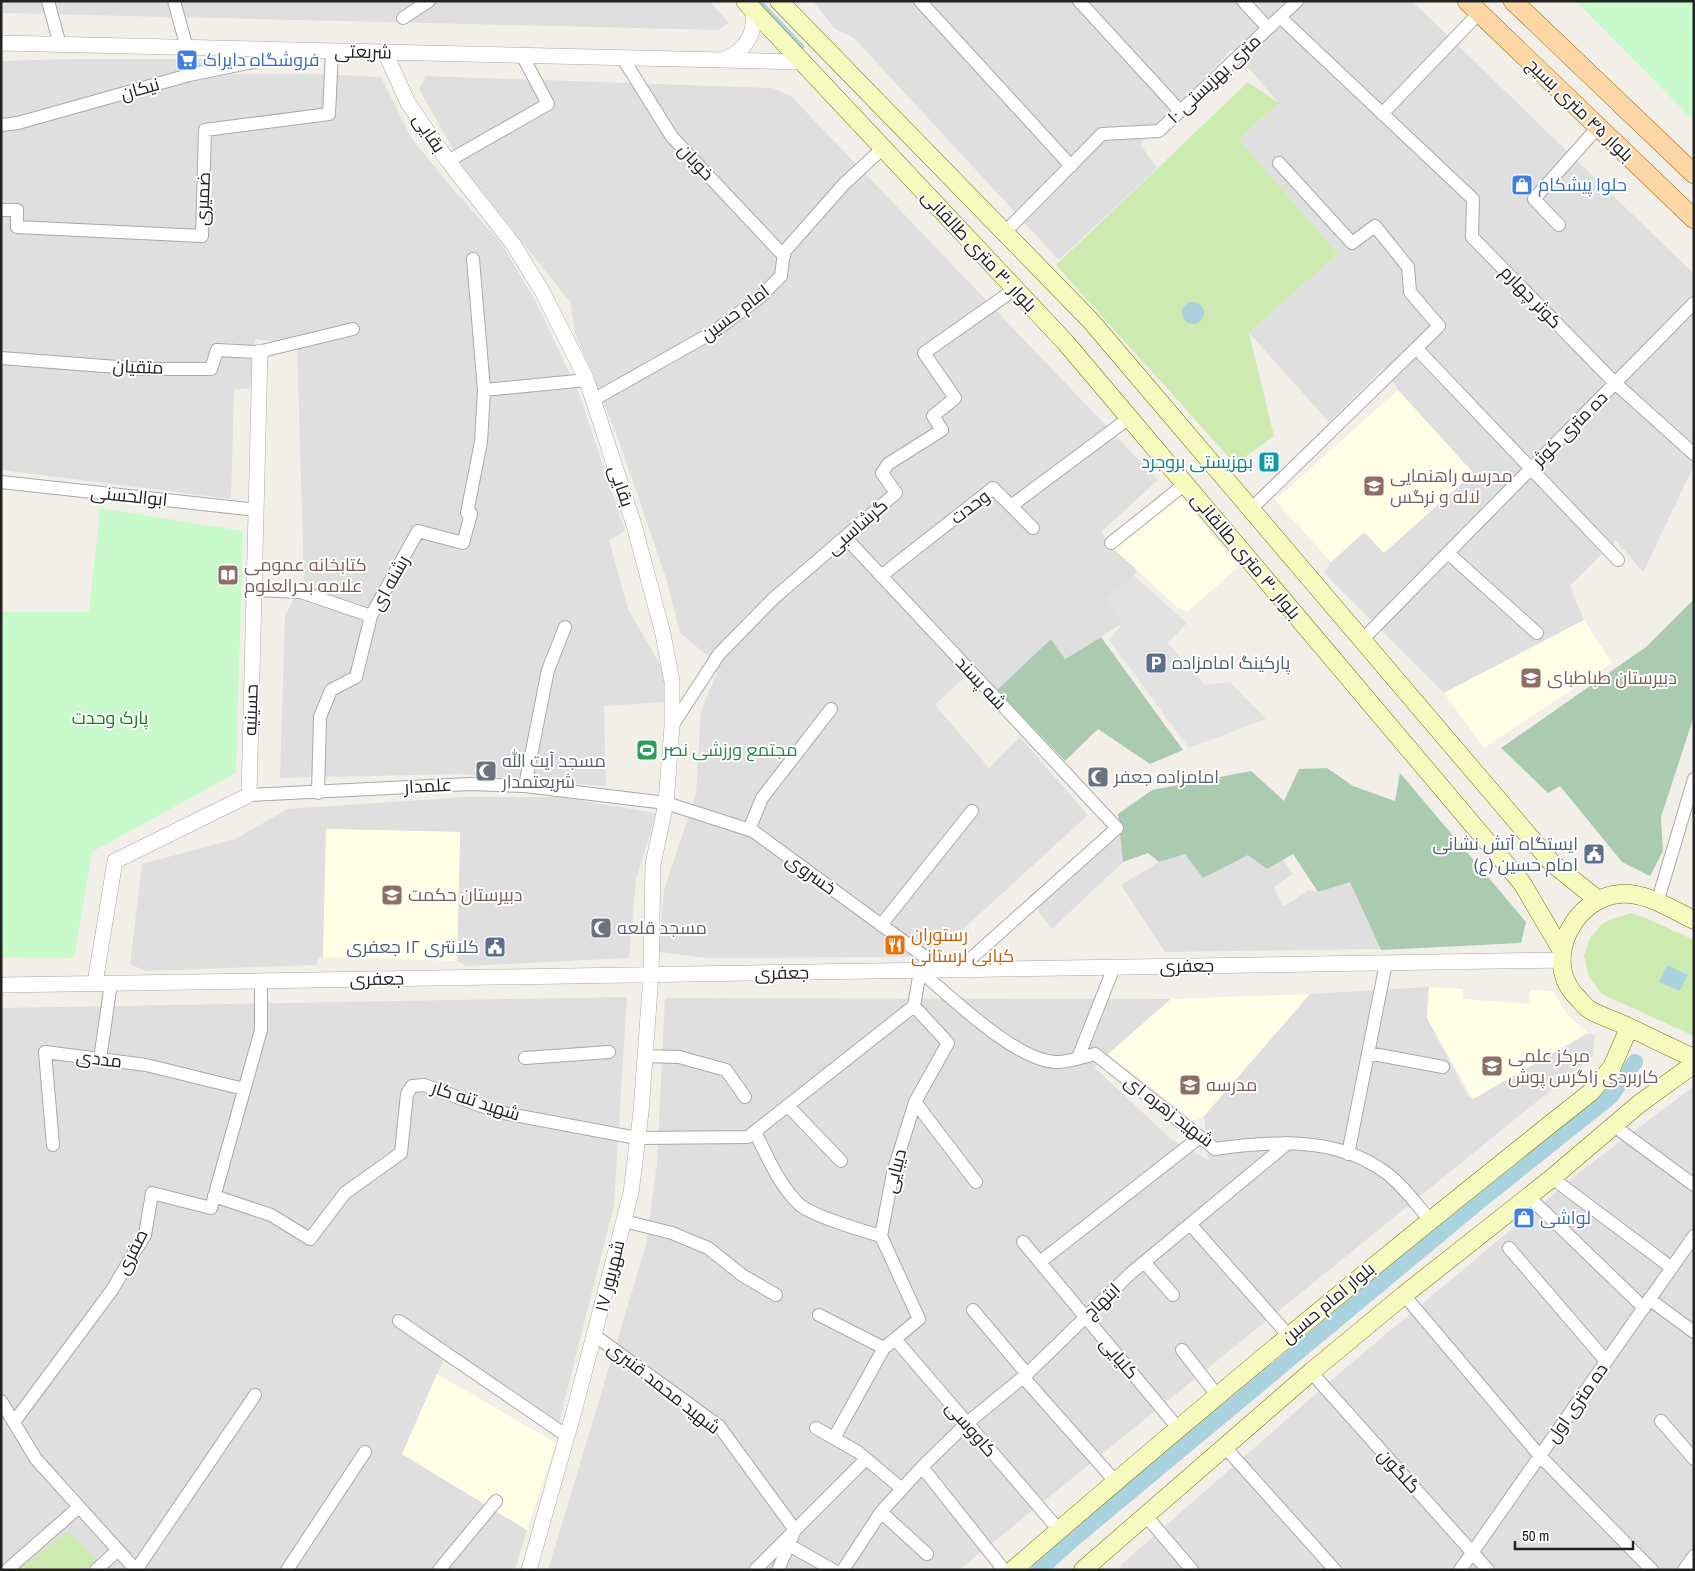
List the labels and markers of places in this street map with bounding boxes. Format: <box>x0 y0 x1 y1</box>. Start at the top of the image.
place label: فروشگاه دایراک <box>203 47 319 72</box>
supermarket icon: فروشگاه دایراک <box>175 48 199 72</box>
place label: حلوا پیشکام <box>1538 172 1627 197</box>
shop icon: حلوا پیشکام <box>1510 173 1534 197</box>
place label: بهزیستی بروجرد <box>1141 449 1253 474</box>
building icon: بهزیستی بروجرد <box>1257 450 1281 474</box>
place label: مدرسه راهنمایی لاله و نرگس <box>1390 463 1513 509</box>
school or university icon: مدرسه راهنمایی لاله و نرگس <box>1362 474 1386 498</box>
place label: کتابخانه عمومی علامه بحرالعلوم <box>244 552 367 598</box>
library icon: کتابخانه عمومی علامه بحرالعلوم <box>216 563 240 587</box>
place label: پارکینگ امامزاده <box>1172 650 1290 675</box>
parking icon: پارکینگ امامزاده <box>1144 651 1168 675</box>
place label: دبیرستان طباطبای <box>1547 665 1677 690</box>
school or university icon: دبیرستان طباطبای <box>1519 666 1543 690</box>
place label: مجتمع ورزشی نصر <box>662 737 797 762</box>
sports icon: مجتمع ورزشی نصر <box>635 738 659 762</box>
place label: مسجد آیت الله شریعتمدار <box>501 748 606 794</box>
mosque icon: مسجد آیت الله شریعتمدار <box>474 759 498 783</box>
place label: امامزاده جعفر <box>1113 764 1219 789</box>
mosque icon: امامزاده جعفر <box>1086 765 1110 789</box>
place label: ایستگاه آتش نشانی امام حسین (ع) <box>1432 831 1578 877</box>
public building icon: ایستگاه آتش نشانی امام حسین (ع) <box>1582 842 1606 866</box>
place label: دبیرستان حکمت <box>408 882 522 907</box>
school or university icon: دبیرستان حکمت <box>380 883 404 907</box>
place label: مسجد قلعه <box>617 915 707 940</box>
mosque icon: مسجد قلعه <box>589 916 613 940</box>
place label: رستوران کبابی لرستانی <box>911 922 1014 968</box>
restaurant icon: رستوران کبابی لرستانی <box>883 933 907 957</box>
place label: کلانتری ۱۲ جعفری <box>346 934 479 959</box>
public building icon: کلانتری ۱۲ جعفری <box>483 935 507 959</box>
place label: مرکز علمی کاربردی زاگرس پوش <box>1508 1043 1658 1089</box>
school or university icon: مرکز علمی کاربردی زاگرس پوش <box>1480 1054 1504 1078</box>
place label: مدرسه <box>1206 1072 1257 1097</box>
school or university icon: مدرسه <box>1178 1073 1202 1097</box>
place label: لواشی <box>1540 1205 1591 1230</box>
shop icon: لواشی <box>1512 1206 1536 1230</box>

